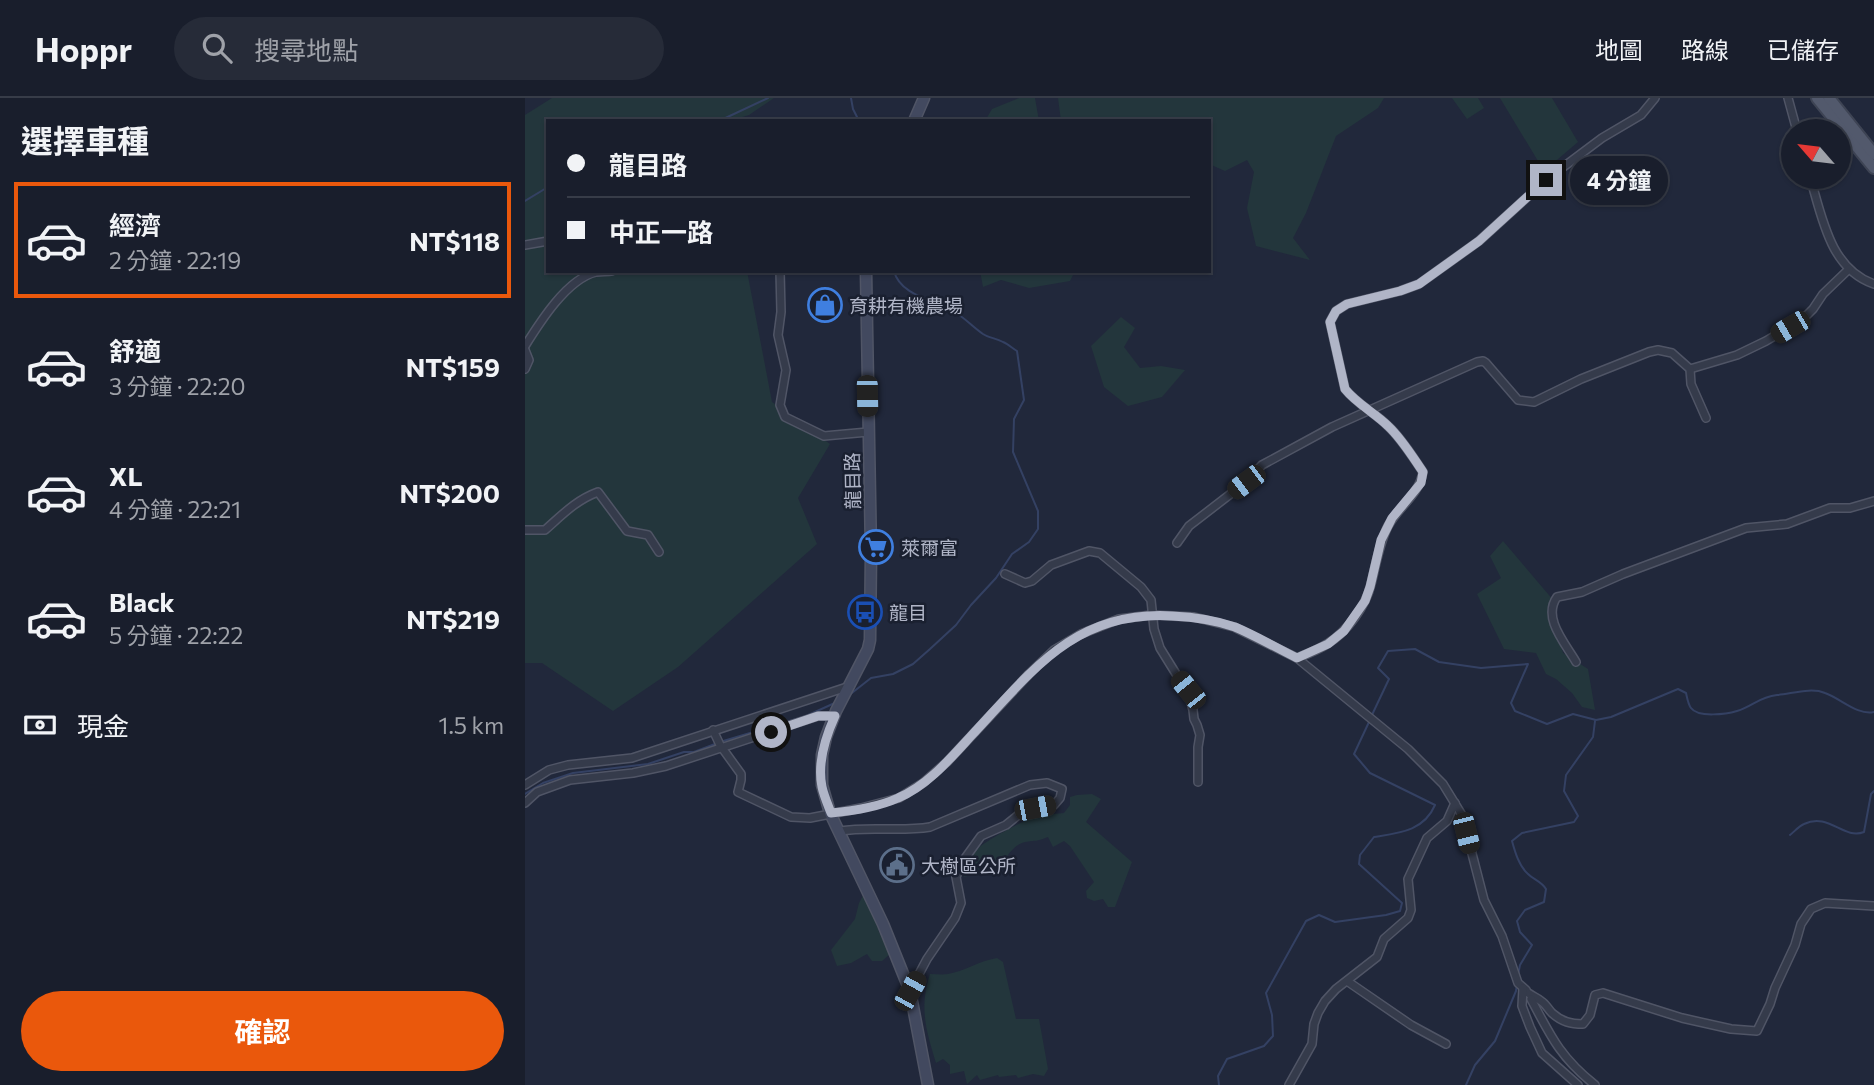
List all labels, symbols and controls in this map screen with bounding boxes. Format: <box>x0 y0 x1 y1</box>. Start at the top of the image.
search box <box>174 17 664 80</box>
text: Hoppr <box>35 28 132 69</box>
icon: search <box>198 29 236 67</box>
text: 搜尋地點 <box>254 34 358 65</box>
text: 地圖 <box>1595 35 1643 64</box>
text: 路線 <box>1681 35 1729 64</box>
text: 已儲存 <box>1767 35 1839 64</box>
north arrow <box>1781 119 1851 189</box>
map controls <box>1781 119 1851 189</box>
text: 選擇車種 <box>21 120 149 160</box>
text: 龍目路 <box>609 149 687 180</box>
callout: 4 分鐘 <box>1571 155 1669 204</box>
route end <box>1530 164 1562 196</box>
text: 4 分鐘 <box>1587 166 1651 194</box>
icon: car <box>25 209 88 272</box>
text: 經濟 <box>109 209 161 240</box>
text: 中正一路 <box>609 216 713 247</box>
text: NT$118 <box>409 225 500 256</box>
text: 2 分鐘 · 22:19 <box>109 246 241 274</box>
shop icon: 育耕有機農場 <box>806 286 844 324</box>
place label: 育耕有機農場 <box>849 294 963 317</box>
car <box>1767 307 1814 347</box>
icon: car <box>25 335 88 398</box>
text: 舒適 <box>109 335 161 366</box>
text: NT$159 <box>406 351 500 382</box>
text: 3 分鐘 · 22:20 <box>109 372 245 400</box>
car <box>857 375 878 417</box>
street label: 龍目路 <box>840 452 864 510</box>
text: XL <box>109 460 143 491</box>
icon: car <box>25 461 88 524</box>
car <box>1223 461 1270 503</box>
text: NT$200 <box>400 477 500 508</box>
text: 4 分鐘 · 22:21 <box>109 495 241 523</box>
supermarket icon: 萊爾富 <box>857 528 895 566</box>
place label: 萊爾富 <box>901 536 958 559</box>
text: Black <box>109 586 175 617</box>
icon: car <box>25 587 88 650</box>
bus stop icon: 龍目 <box>846 593 884 631</box>
place label: 龍目 <box>889 601 927 624</box>
text: NT$219 <box>406 603 500 634</box>
text: 5 分鐘 · 22:22 <box>109 621 243 649</box>
car <box>1167 667 1210 713</box>
icon: cash <box>21 706 59 744</box>
text: 現金 <box>77 710 129 741</box>
text: 1.5 km <box>439 711 504 739</box>
route start <box>755 716 787 748</box>
car <box>1013 794 1058 822</box>
car <box>1451 810 1482 856</box>
public building icon: 大樹區公所 <box>878 846 916 884</box>
place label: 大樹區公所 <box>921 854 1016 877</box>
car <box>891 968 930 1014</box>
button: 確認 <box>21 991 504 1071</box>

